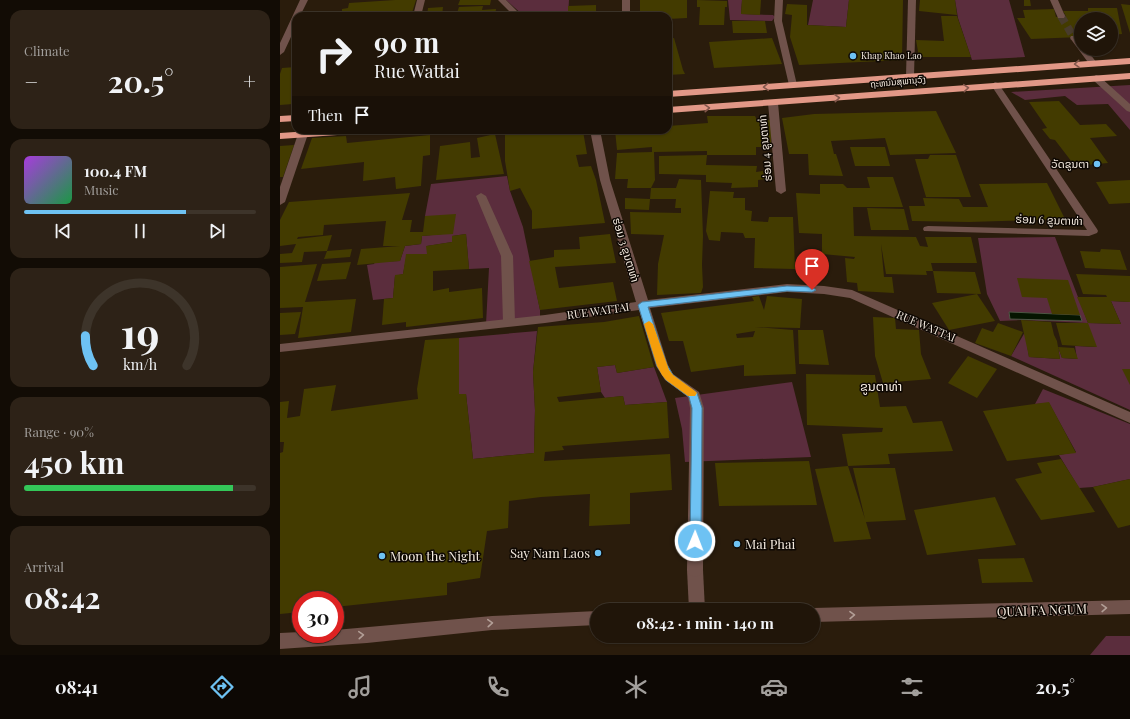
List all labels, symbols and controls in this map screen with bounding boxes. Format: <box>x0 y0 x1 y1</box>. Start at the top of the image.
map controls <box>1074 12 1118 56</box>
button: layers <box>1074 12 1118 56</box>
text: 90 m <box>374 23 439 60</box>
icon: right <box>308 28 360 80</box>
text: Climate <box>24 42 70 59</box>
place label: Khap Khao Lao <box>861 49 922 61</box>
marker: Khap Khao Lao <box>848 51 858 61</box>
text: Rue Wattai <box>374 59 460 83</box>
one-way arrow <box>1074 60 1080 69</box>
text: 20.5° <box>108 61 174 101</box>
text: − <box>24 66 38 96</box>
text: + <box>243 66 256 96</box>
street label: ຖະຫນົນສຸພານຸວົງ <box>870 73 926 89</box>
one-way arrow <box>763 82 769 91</box>
one-way arrow <box>963 83 969 92</box>
one-way arrow <box>834 93 840 102</box>
one-way arrow <box>704 103 710 112</box>
icon: arrive <box>351 104 373 126</box>
text: Then <box>308 105 343 125</box>
street label: ຮ່ອມ 4 ຂູນຕາທ່າ <box>754 114 775 182</box>
place label: ວັດຂູນຕາ <box>1051 156 1089 171</box>
marker: ວັດຂູນຕາ <box>1092 159 1102 169</box>
text: 100.4 FM <box>84 161 147 181</box>
text: Music <box>84 181 119 198</box>
street label: ຮ່ອມ 6 ຂູນຕາທ່າ <box>1015 211 1083 228</box>
street label: ຮ່ອມ 3 ຂູນຕາທ່າ <box>610 216 643 284</box>
icon: previous <box>52 220 74 242</box>
icon: pause <box>129 220 151 242</box>
icon: next <box>206 220 228 242</box>
pin <box>795 249 829 290</box>
icon: arrive <box>801 255 823 277</box>
street label: RUE WATTAI <box>566 299 630 322</box>
text: 19 <box>121 303 159 358</box>
street label: RUE WATTAI <box>894 306 958 345</box>
text: km/h <box>123 354 158 373</box>
district label: ຂູນຕາທ່າ <box>860 377 902 395</box>
text: Range · 90% <box>24 423 94 440</box>
text: 450 km <box>24 442 124 482</box>
position arrow <box>674 520 716 562</box>
place label: Mai Phai <box>745 535 795 552</box>
marker: Mai Phai <box>732 539 742 549</box>
place label: Say Nam Laos <box>510 544 590 561</box>
place label: Moon the Night <box>390 547 481 564</box>
marker: Say Nam Laos <box>593 548 603 558</box>
marker: Moon the Night <box>377 551 387 561</box>
text: Arrival <box>24 558 64 575</box>
text: 08:42 <box>24 577 100 617</box>
speed limit sign: 30 <box>292 591 344 643</box>
street label: QUAI FA NGUM <box>997 599 1087 620</box>
one-way arrow <box>1101 604 1107 612</box>
one-way arrow <box>849 610 855 619</box>
text: 08:42 · 1 min · 140 m <box>636 613 774 633</box>
one-way arrow <box>487 618 493 627</box>
one-way arrow <box>358 631 364 640</box>
icon: directions <box>208 673 236 701</box>
icon: music <box>346 673 374 701</box>
icon: phone <box>484 673 512 701</box>
icon: climate <box>622 673 650 701</box>
icon: car <box>760 673 788 701</box>
icon: filters <box>898 673 926 701</box>
text: 08:41 <box>55 675 98 699</box>
text: 20.5° <box>1036 675 1075 699</box>

